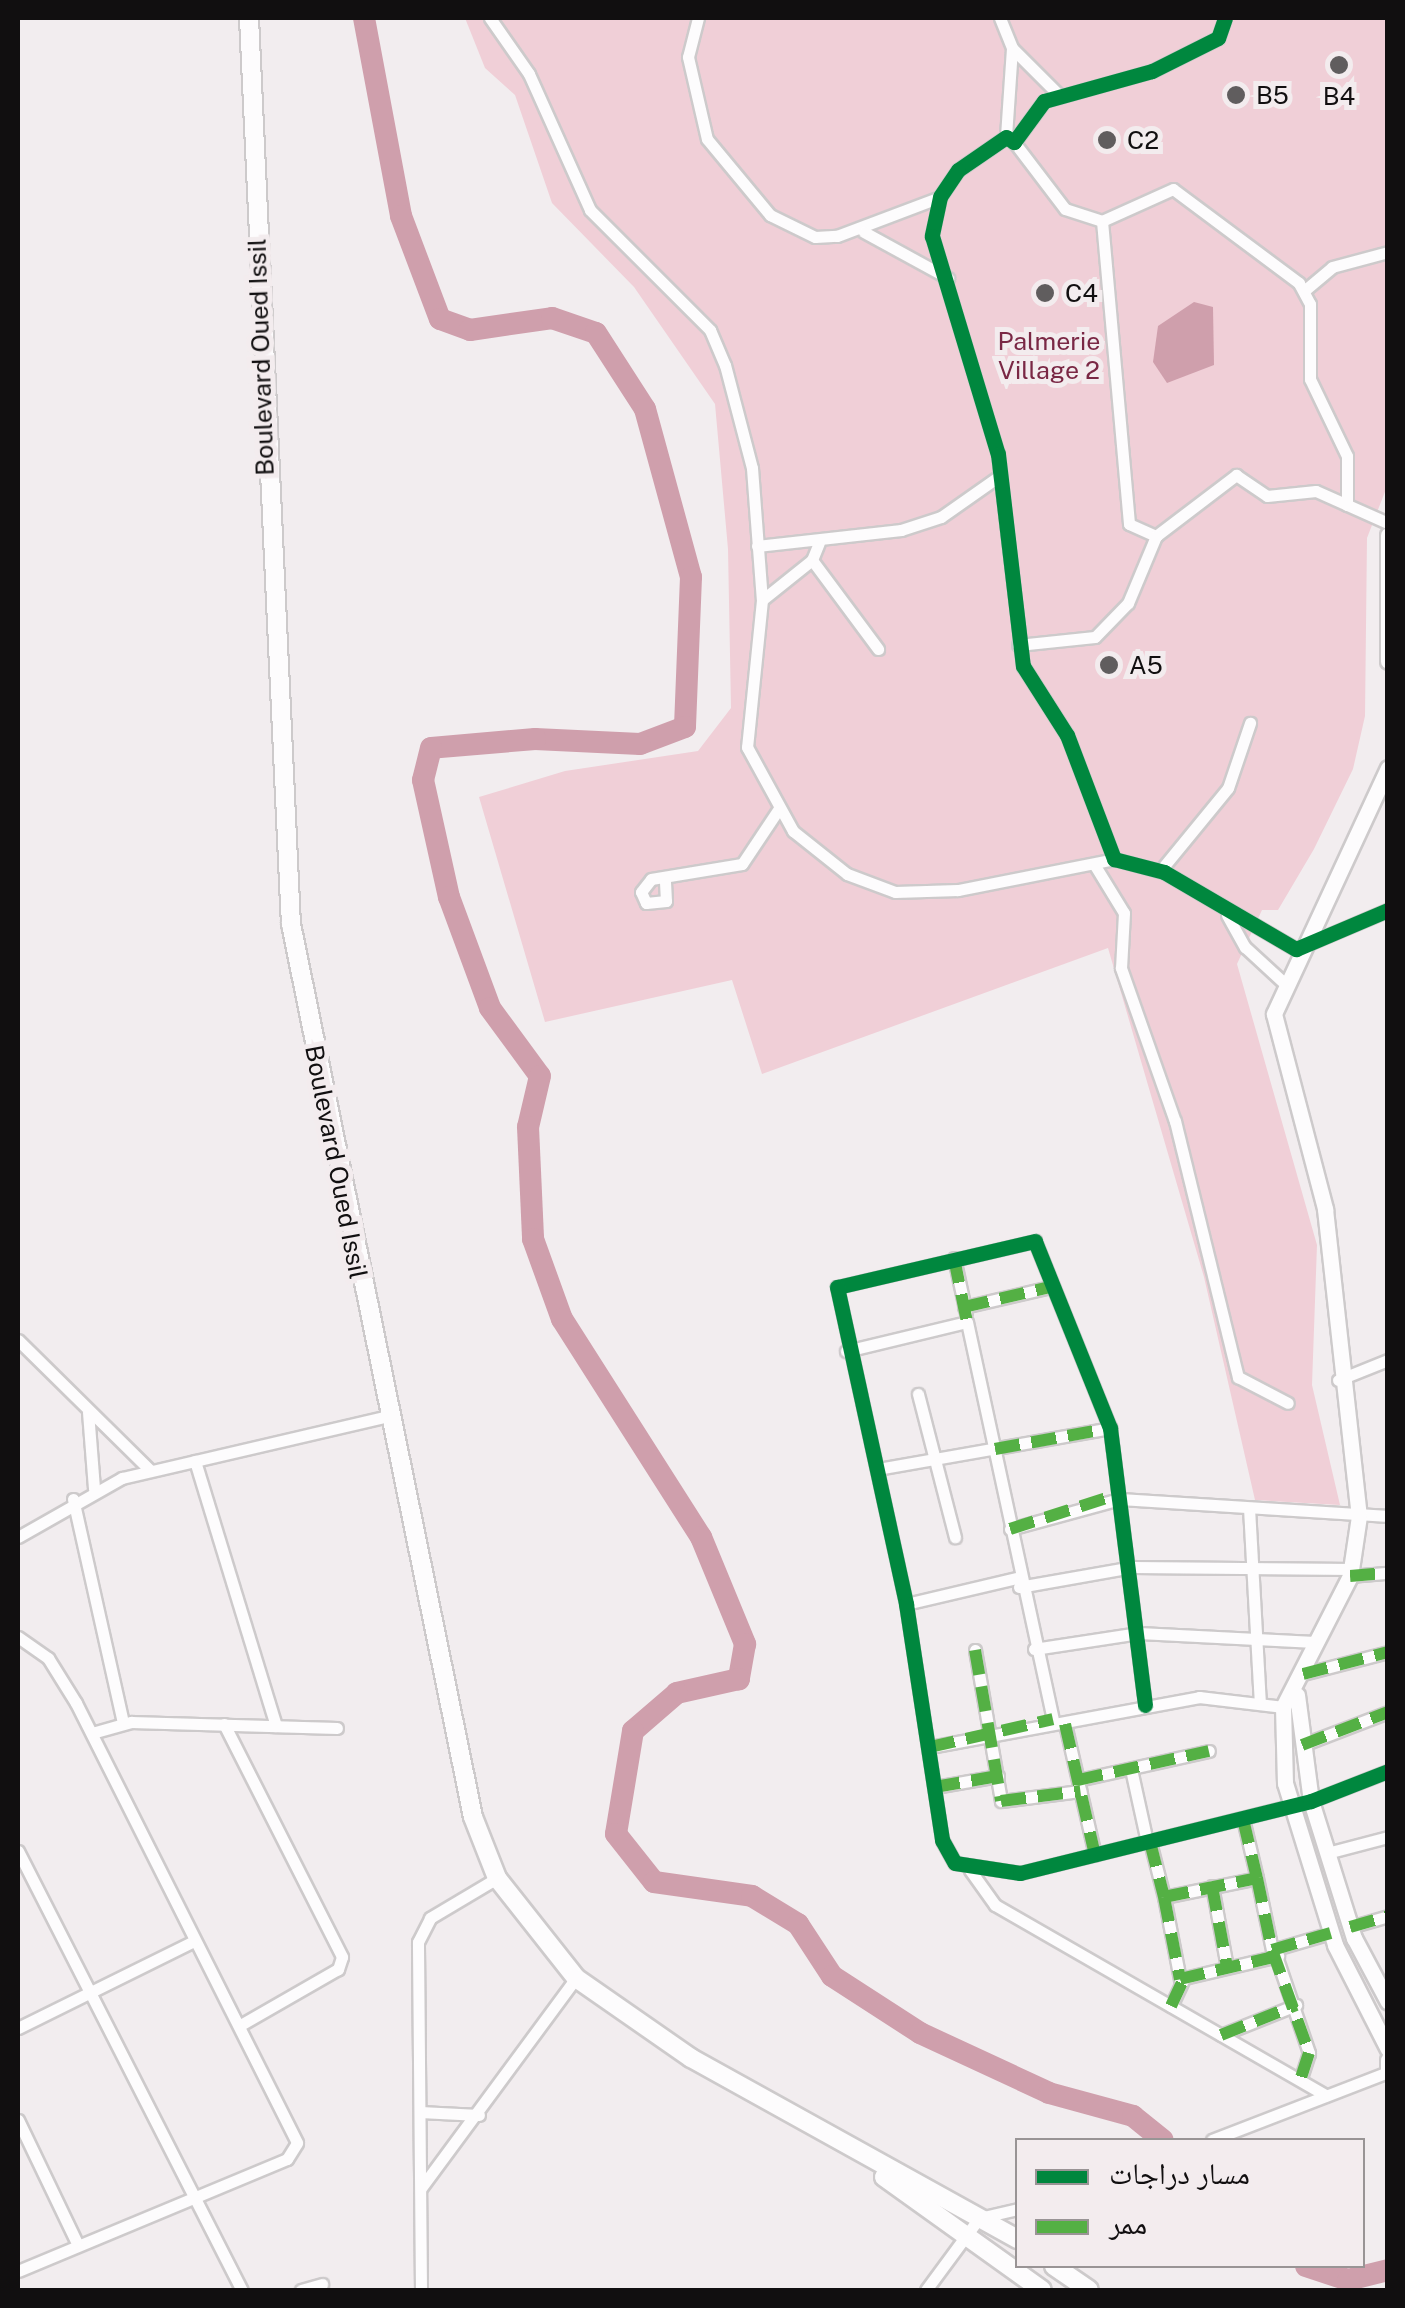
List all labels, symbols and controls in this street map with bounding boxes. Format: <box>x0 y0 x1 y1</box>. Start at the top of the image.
marker: B4 <box>1328 54 1350 76</box>
place label: B5 <box>1256 80 1289 110</box>
place label: B4 <box>1323 81 1355 111</box>
marker: B5 <box>1225 84 1247 106</box>
place label: C2 <box>1127 125 1159 155</box>
marker: C2 <box>1096 129 1118 151</box>
street label: Boulevard Oued Issil <box>242 238 280 476</box>
place label: C4 <box>1065 278 1098 308</box>
marker: C4 <box>1034 282 1056 304</box>
park label: Palmerie Village 2 <box>998 327 1100 386</box>
place label: A5 <box>1129 650 1163 680</box>
marker: A5 <box>1098 654 1120 676</box>
street label: Boulevard Oued Issil <box>299 1043 373 1281</box>
legend <box>1015 2138 1365 2268</box>
text: مسار دراجات <box>1109 2155 1250 2191</box>
text: ممر <box>1109 2205 1147 2241</box>

